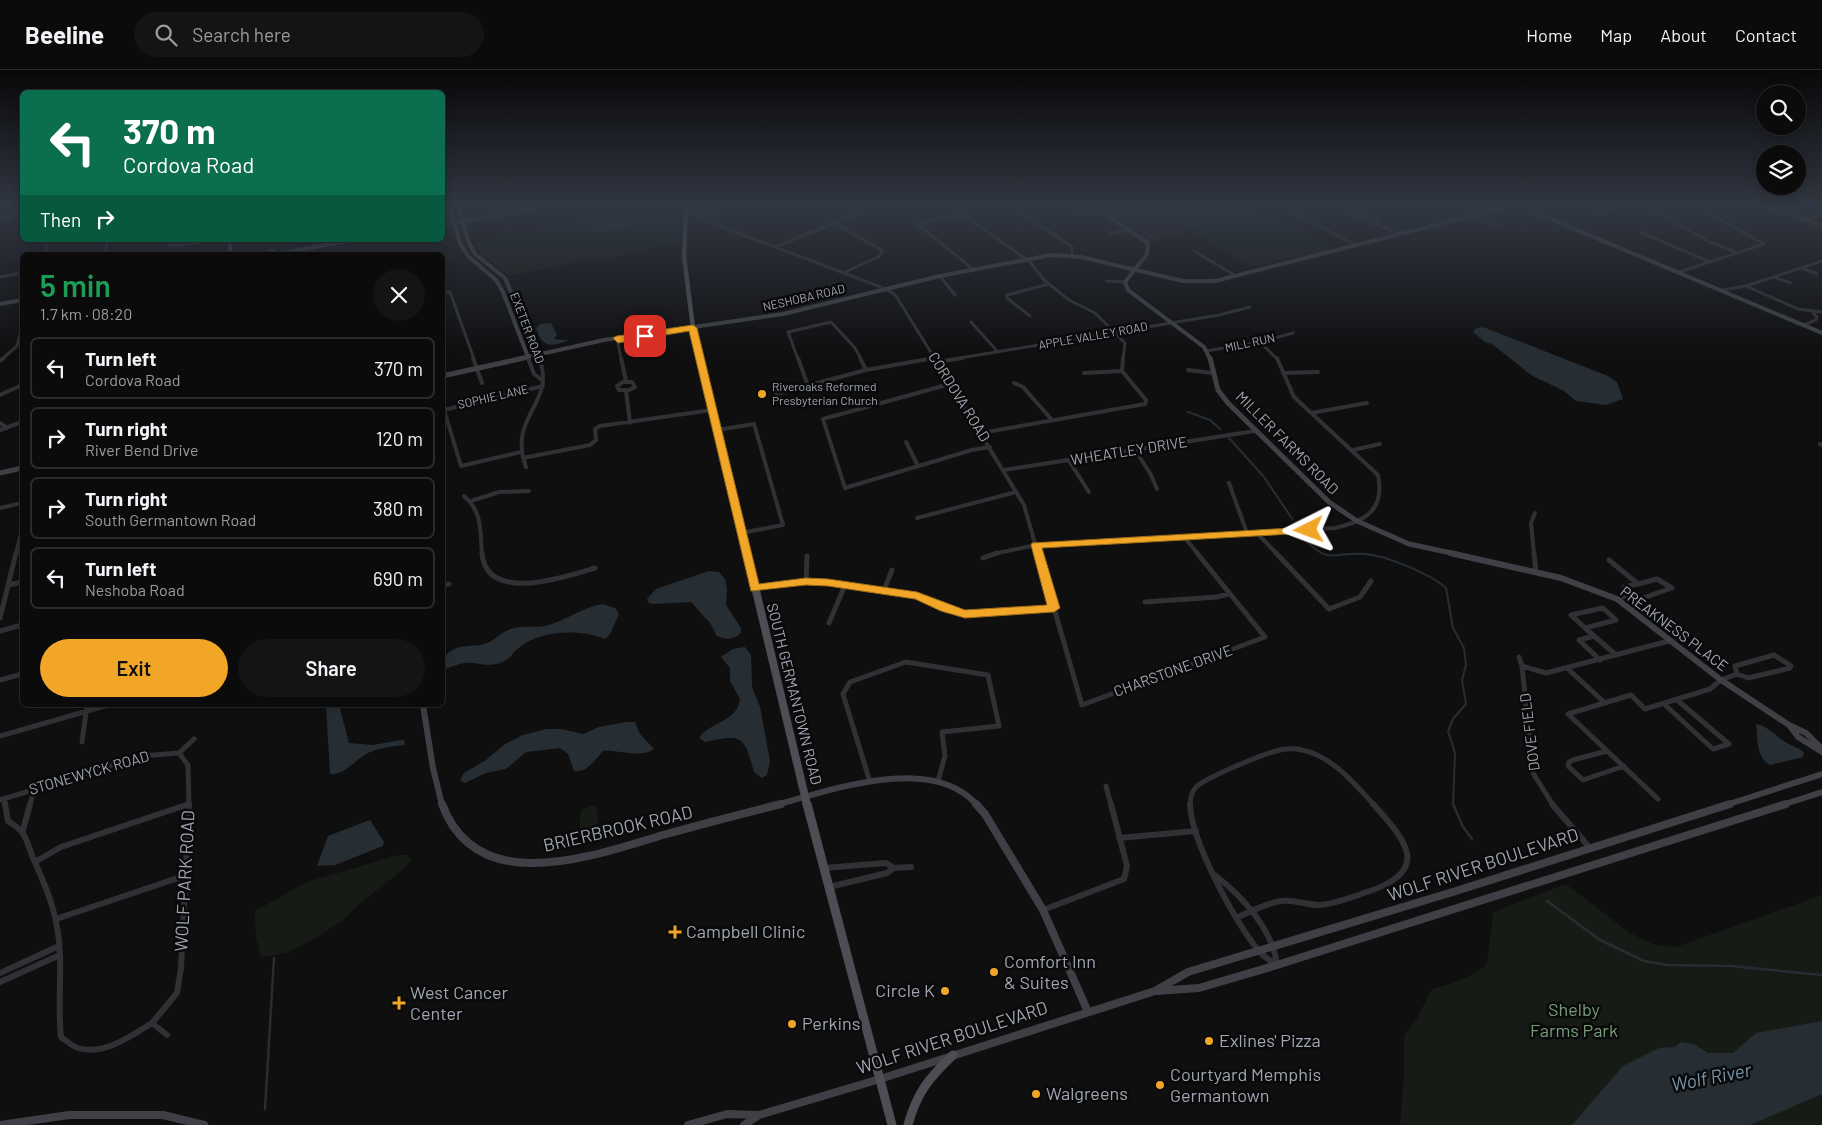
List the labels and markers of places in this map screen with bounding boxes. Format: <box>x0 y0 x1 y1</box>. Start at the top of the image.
pin <box>624 315 666 357</box>
place label: Riveroaks Reformed Presbyterian Church <box>772 379 878 407</box>
marker: Riveroaks Reformed Presbyterian Church <box>756 388 768 400</box>
place label: Campbell Clinic <box>686 920 805 942</box>
marker: Campbell Clinic <box>668 925 682 939</box>
place label: Comfort Inn & Suites <box>1004 950 1096 993</box>
marker: Comfort Inn & Suites <box>988 966 1000 978</box>
place label: Circle K <box>875 979 935 1001</box>
place label: West Cancer Center <box>410 981 509 1024</box>
marker: Circle K <box>939 985 951 997</box>
marker: West Cancer Center <box>392 996 406 1010</box>
place label: Perkins <box>802 1012 860 1034</box>
marker: Perkins <box>786 1018 798 1030</box>
place label: Exlines' Pizza <box>1219 1029 1321 1051</box>
marker: Exlines' Pizza <box>1203 1035 1215 1047</box>
place label: Courtyard Memphis Germantown <box>1170 1063 1321 1106</box>
marker: Courtyard Memphis Germantown <box>1154 1079 1166 1091</box>
place label: Walgreens <box>1046 1082 1128 1104</box>
marker: Walgreens <box>1030 1088 1042 1100</box>

